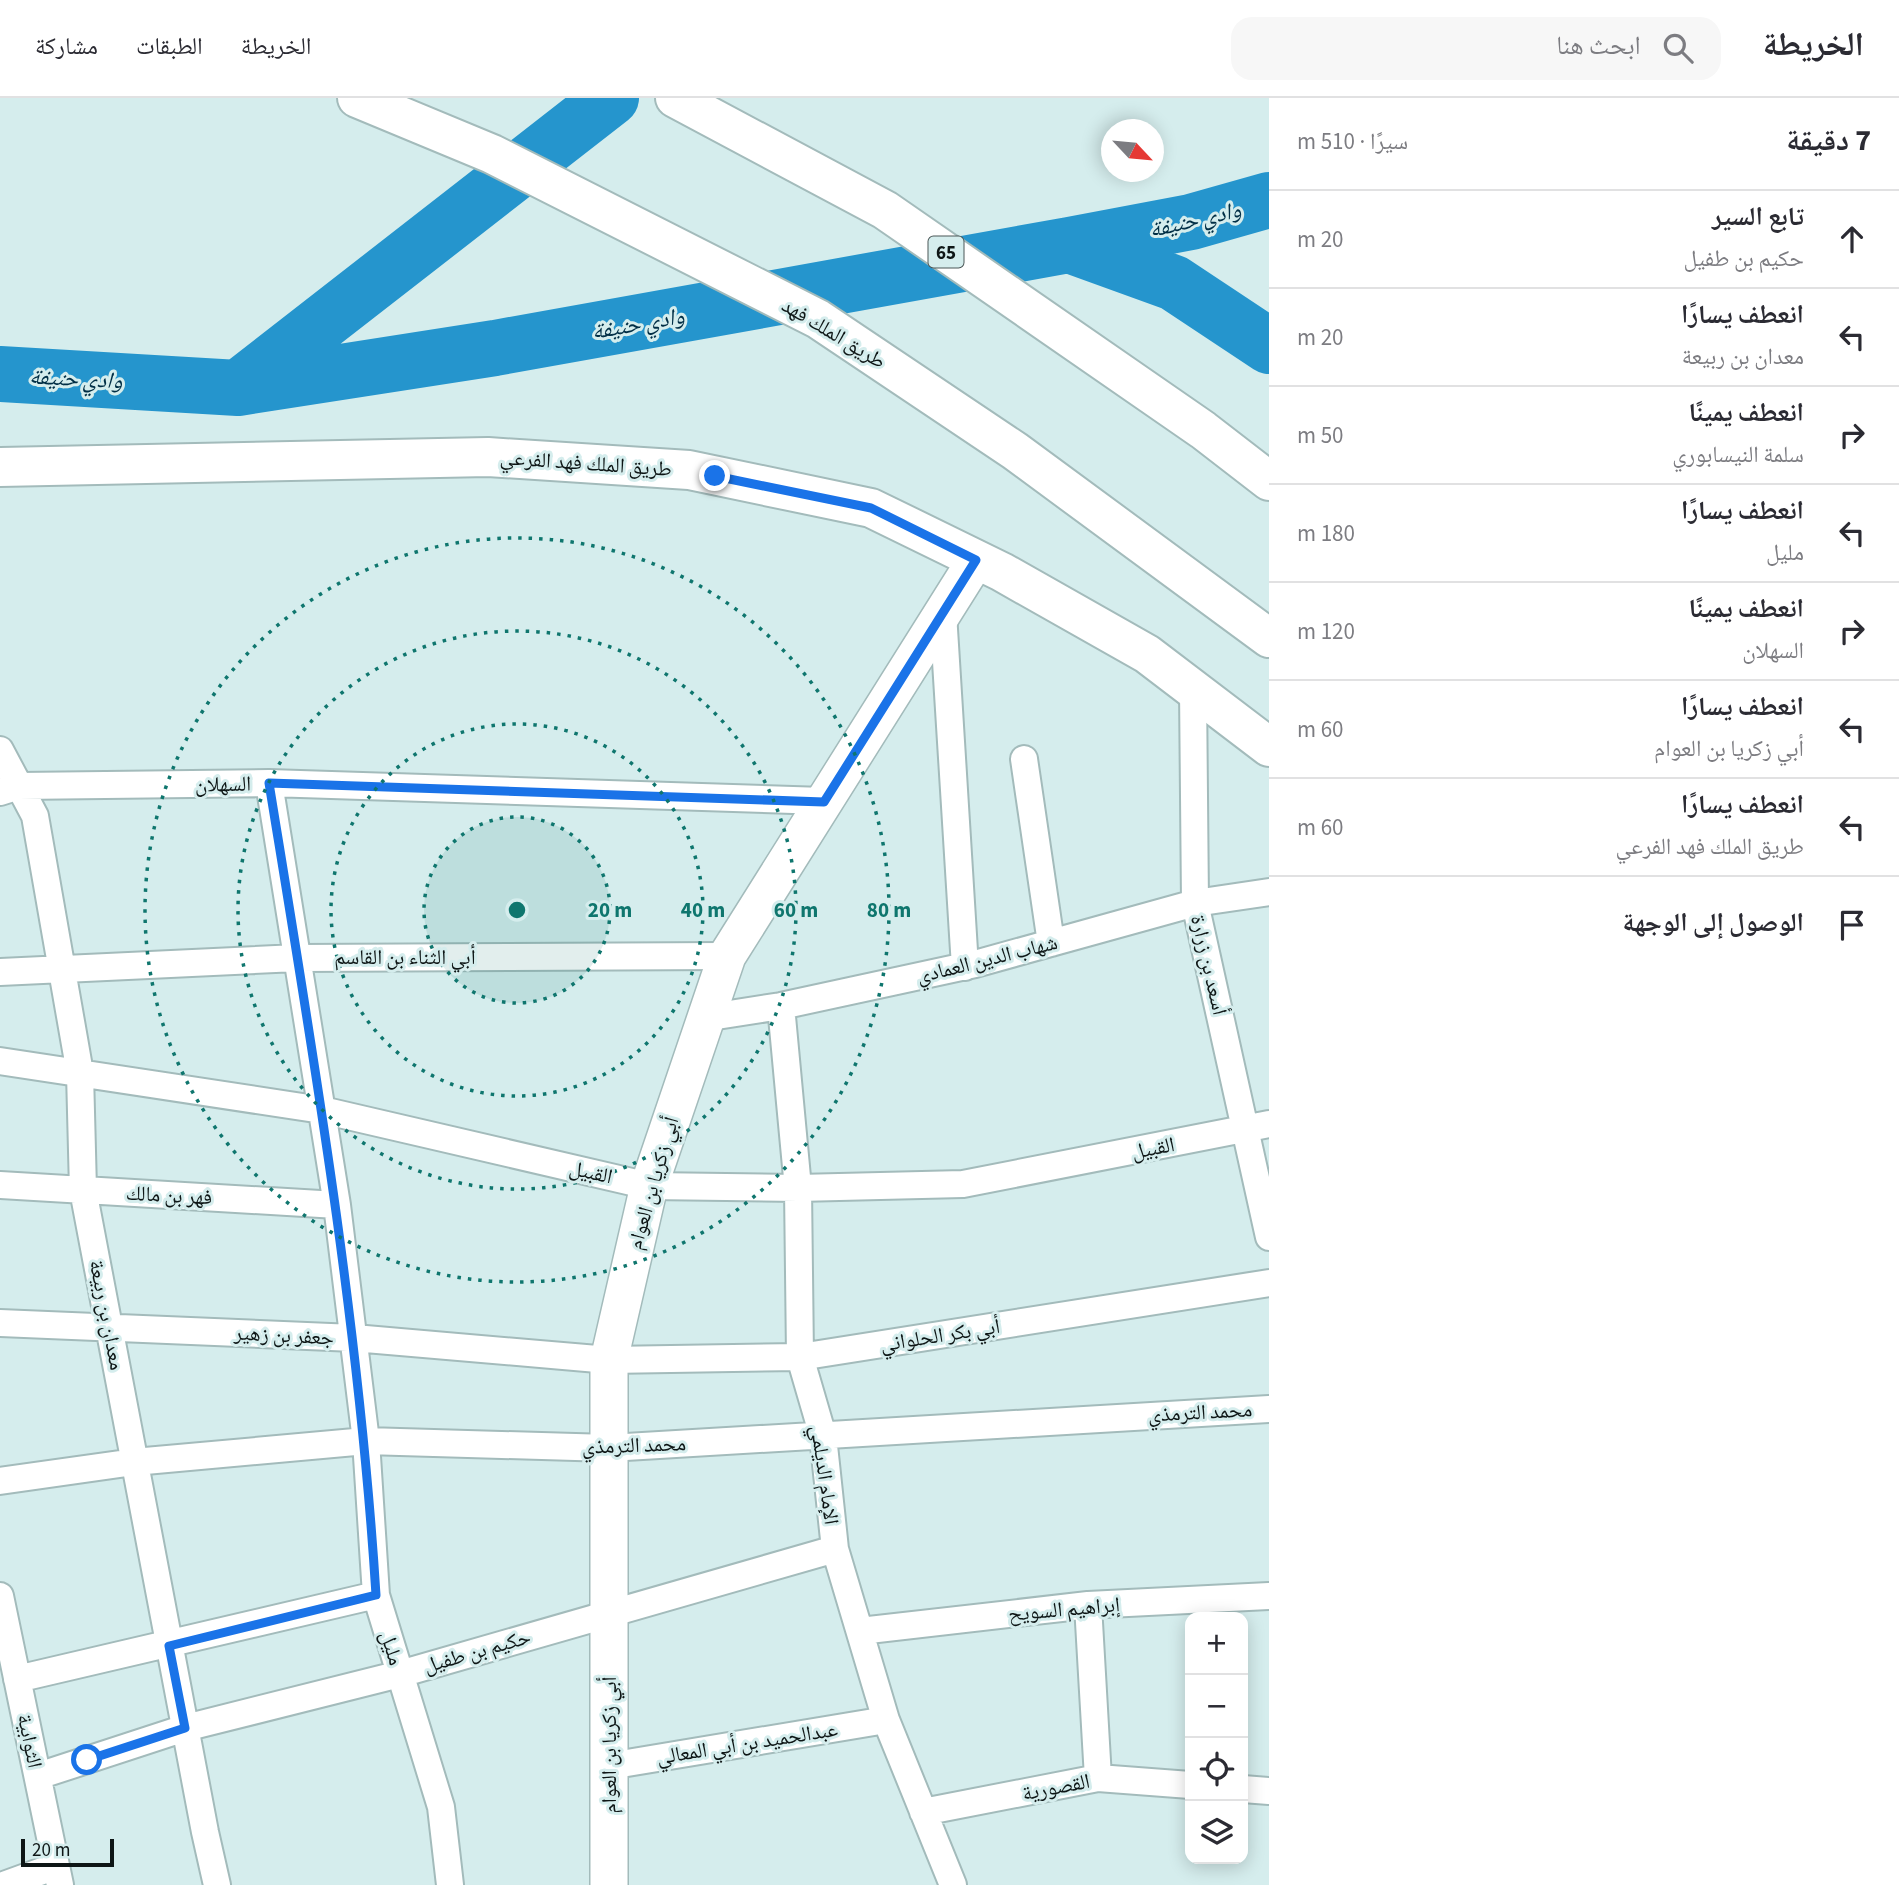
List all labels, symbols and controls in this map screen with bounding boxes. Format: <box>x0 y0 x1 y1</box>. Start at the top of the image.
search box <box>1231 17 1721 80</box>
text: الخريطة <box>1763 21 1864 68</box>
text: ابحث هنا <box>1556 27 1641 64</box>
text: مشاركة <box>35 29 98 64</box>
text: الطبقات <box>136 29 203 64</box>
text: الخريطة <box>241 29 311 64</box>
icon: search <box>1659 29 1697 67</box>
north arrow <box>1101 119 1164 182</box>
text: 7 دقيقة <box>1786 119 1871 162</box>
text: سيرًا · 510 m <box>1297 125 1408 158</box>
water label: وادي حنيفة <box>1146 193 1245 248</box>
text: تابع السير <box>1712 198 1804 235</box>
icon: ahead <box>1833 220 1871 258</box>
text: 20 m <box>1297 223 1344 256</box>
road number: 65 <box>928 236 964 268</box>
text: حكيم بن طفيل <box>1683 242 1804 275</box>
street label: طريق الملك فهد <box>776 290 892 376</box>
text: انعطف يسارًا <box>1681 296 1804 333</box>
water label: وادي حنيفة <box>589 299 688 350</box>
icon: left <box>1833 318 1871 356</box>
text: 20 m <box>1297 321 1344 354</box>
text: معدان بن ربيعة <box>1682 340 1804 373</box>
water label: وادي حنيفة <box>28 360 124 399</box>
text: انعطف يمينًا <box>1689 394 1804 431</box>
icon: right <box>1833 416 1871 454</box>
text: 50 m <box>1297 419 1344 452</box>
text: سلمة النيسابوري <box>1672 438 1804 471</box>
street label: طريق الملك فهد الفرعي <box>499 442 673 485</box>
route end <box>699 460 730 491</box>
text: انعطف يسارًا <box>1681 492 1804 529</box>
icon: left <box>1833 514 1871 552</box>
text: 180 m <box>1297 517 1355 550</box>
text: مليل <box>1766 536 1804 569</box>
text: انعطف يمينًا <box>1689 590 1804 627</box>
icon: right <box>1833 612 1871 650</box>
text: 120 m <box>1297 615 1355 648</box>
text: السهلان <box>1742 634 1804 667</box>
text: انعطف يسارًا <box>1681 688 1804 725</box>
icon: left <box>1833 710 1871 748</box>
text: 60 m <box>1297 713 1344 746</box>
text: أبي زكريا بن العوام <box>1654 732 1804 765</box>
street label: السهلان <box>194 769 252 799</box>
text: انعطف يسارًا <box>1681 786 1804 823</box>
icon: left <box>1833 808 1871 846</box>
text: 60 m <box>1297 811 1344 844</box>
text: طريق الملك فهد الفرعي <box>1615 830 1804 863</box>
text: 20 m <box>588 895 632 925</box>
text: 40 m <box>681 895 725 925</box>
text: 60 m <box>774 895 818 925</box>
text: 80 m <box>867 895 911 925</box>
centre of rings <box>505 898 529 922</box>
text: الوصول إلى الوجهة <box>1623 904 1804 941</box>
icon: arrive <box>1833 906 1871 944</box>
street label: أسعد بن زرارة <box>1183 912 1235 1018</box>
street label: شهاب الدين العمادي <box>913 927 1061 992</box>
street label: أبي الثناء بن القاسم <box>334 942 476 973</box>
street label: أبي زكريا بن العوام <box>620 1113 688 1253</box>
street label: القبيل <box>1129 1129 1177 1167</box>
street label: القبيل <box>566 1152 616 1192</box>
street label: فهر بن مالك <box>125 1178 213 1212</box>
street label: معدان بن ربيعة <box>82 1257 132 1373</box>
street label: أبي بكر الحلواني <box>878 1311 1002 1361</box>
street label: جعفر بن زهير <box>232 1317 335 1353</box>
street label: محمد الترمذي <box>1147 1394 1253 1431</box>
street label: الإمام الديلمي <box>802 1423 847 1527</box>
street label: محمد الترمذي <box>581 1428 687 1463</box>
street label: إبراهيم السويح <box>1007 1589 1121 1629</box>
map controls <box>1185 1612 1248 1864</box>
button: + <box>1185 1612 1248 1675</box>
street label: حكيم بن طفيل <box>420 1621 534 1681</box>
street label: مليل <box>373 1627 411 1669</box>
button: − <box>1185 1675 1248 1738</box>
street label: أبي زكريا بن العوام <box>594 1677 625 1813</box>
street label: الثوابية <box>10 1711 50 1771</box>
street label: عبدالحميد بن أبي المعالي <box>654 1714 840 1773</box>
button: locate <box>1185 1738 1248 1801</box>
route start <box>71 1744 102 1775</box>
street label: القصورية <box>1019 1766 1093 1808</box>
button: layers <box>1185 1801 1248 1864</box>
scale bar <box>21 1836 114 1868</box>
text: 20 m <box>32 1837 70 1864</box>

